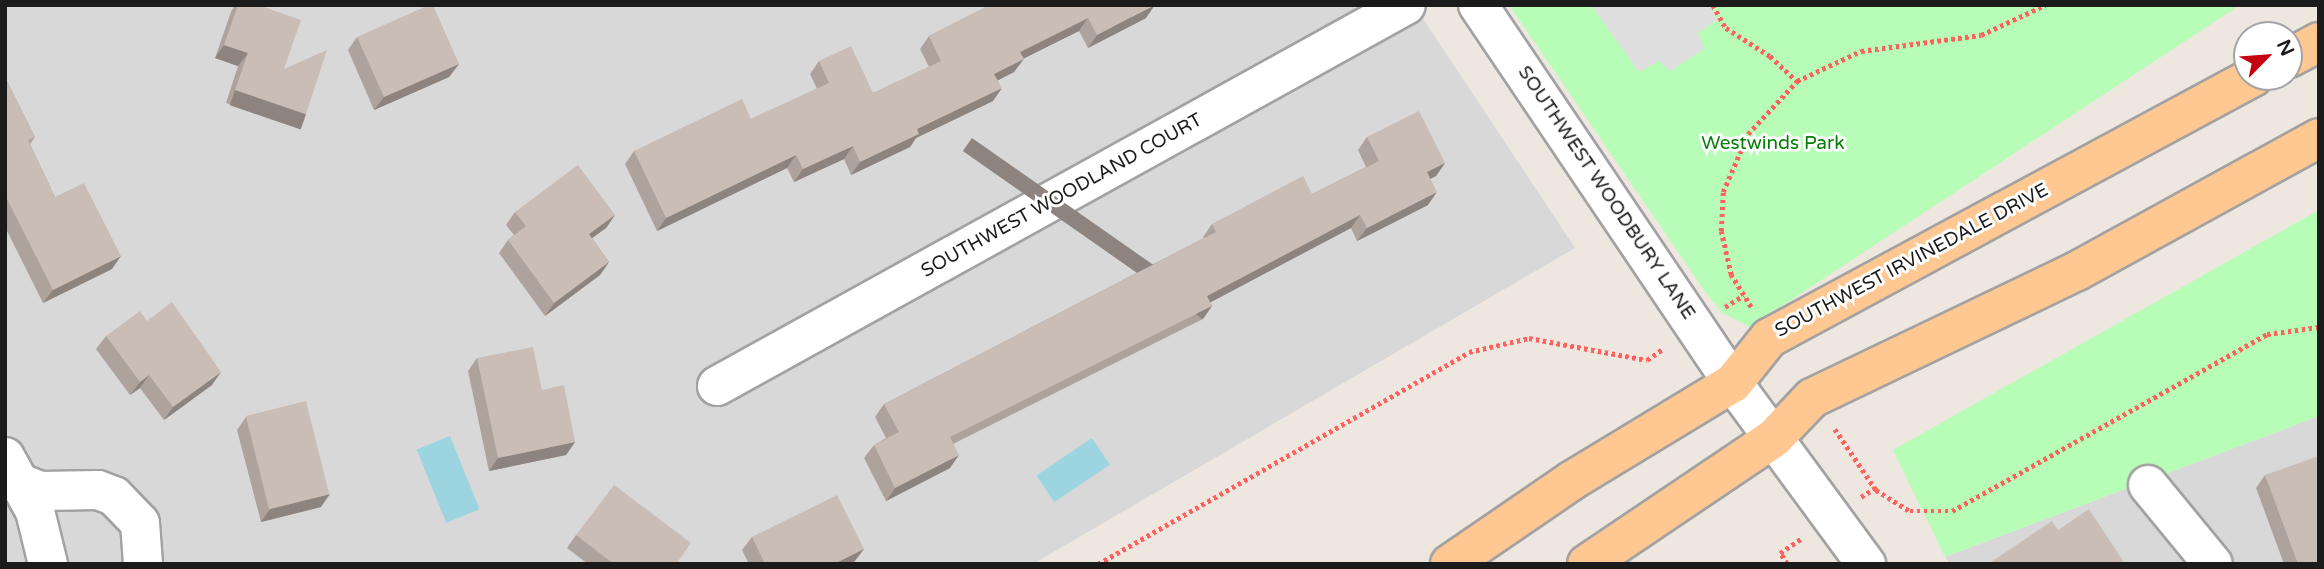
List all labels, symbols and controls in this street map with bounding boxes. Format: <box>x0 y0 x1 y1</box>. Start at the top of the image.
north arrow <box>2233 21 2303 91</box>
text: N <box>2272 36 2298 60</box>
street label: SOUTHWEST WOODBURY LANE <box>1512 62 1700 324</box>
street label: SOUTHWEST WOODLAND COURT <box>918 109 1206 283</box>
park label: Westwinds Park <box>1701 133 1845 155</box>
street label: SOUTHWEST IRVINEDALE DRIVE <box>1772 179 2052 343</box>

